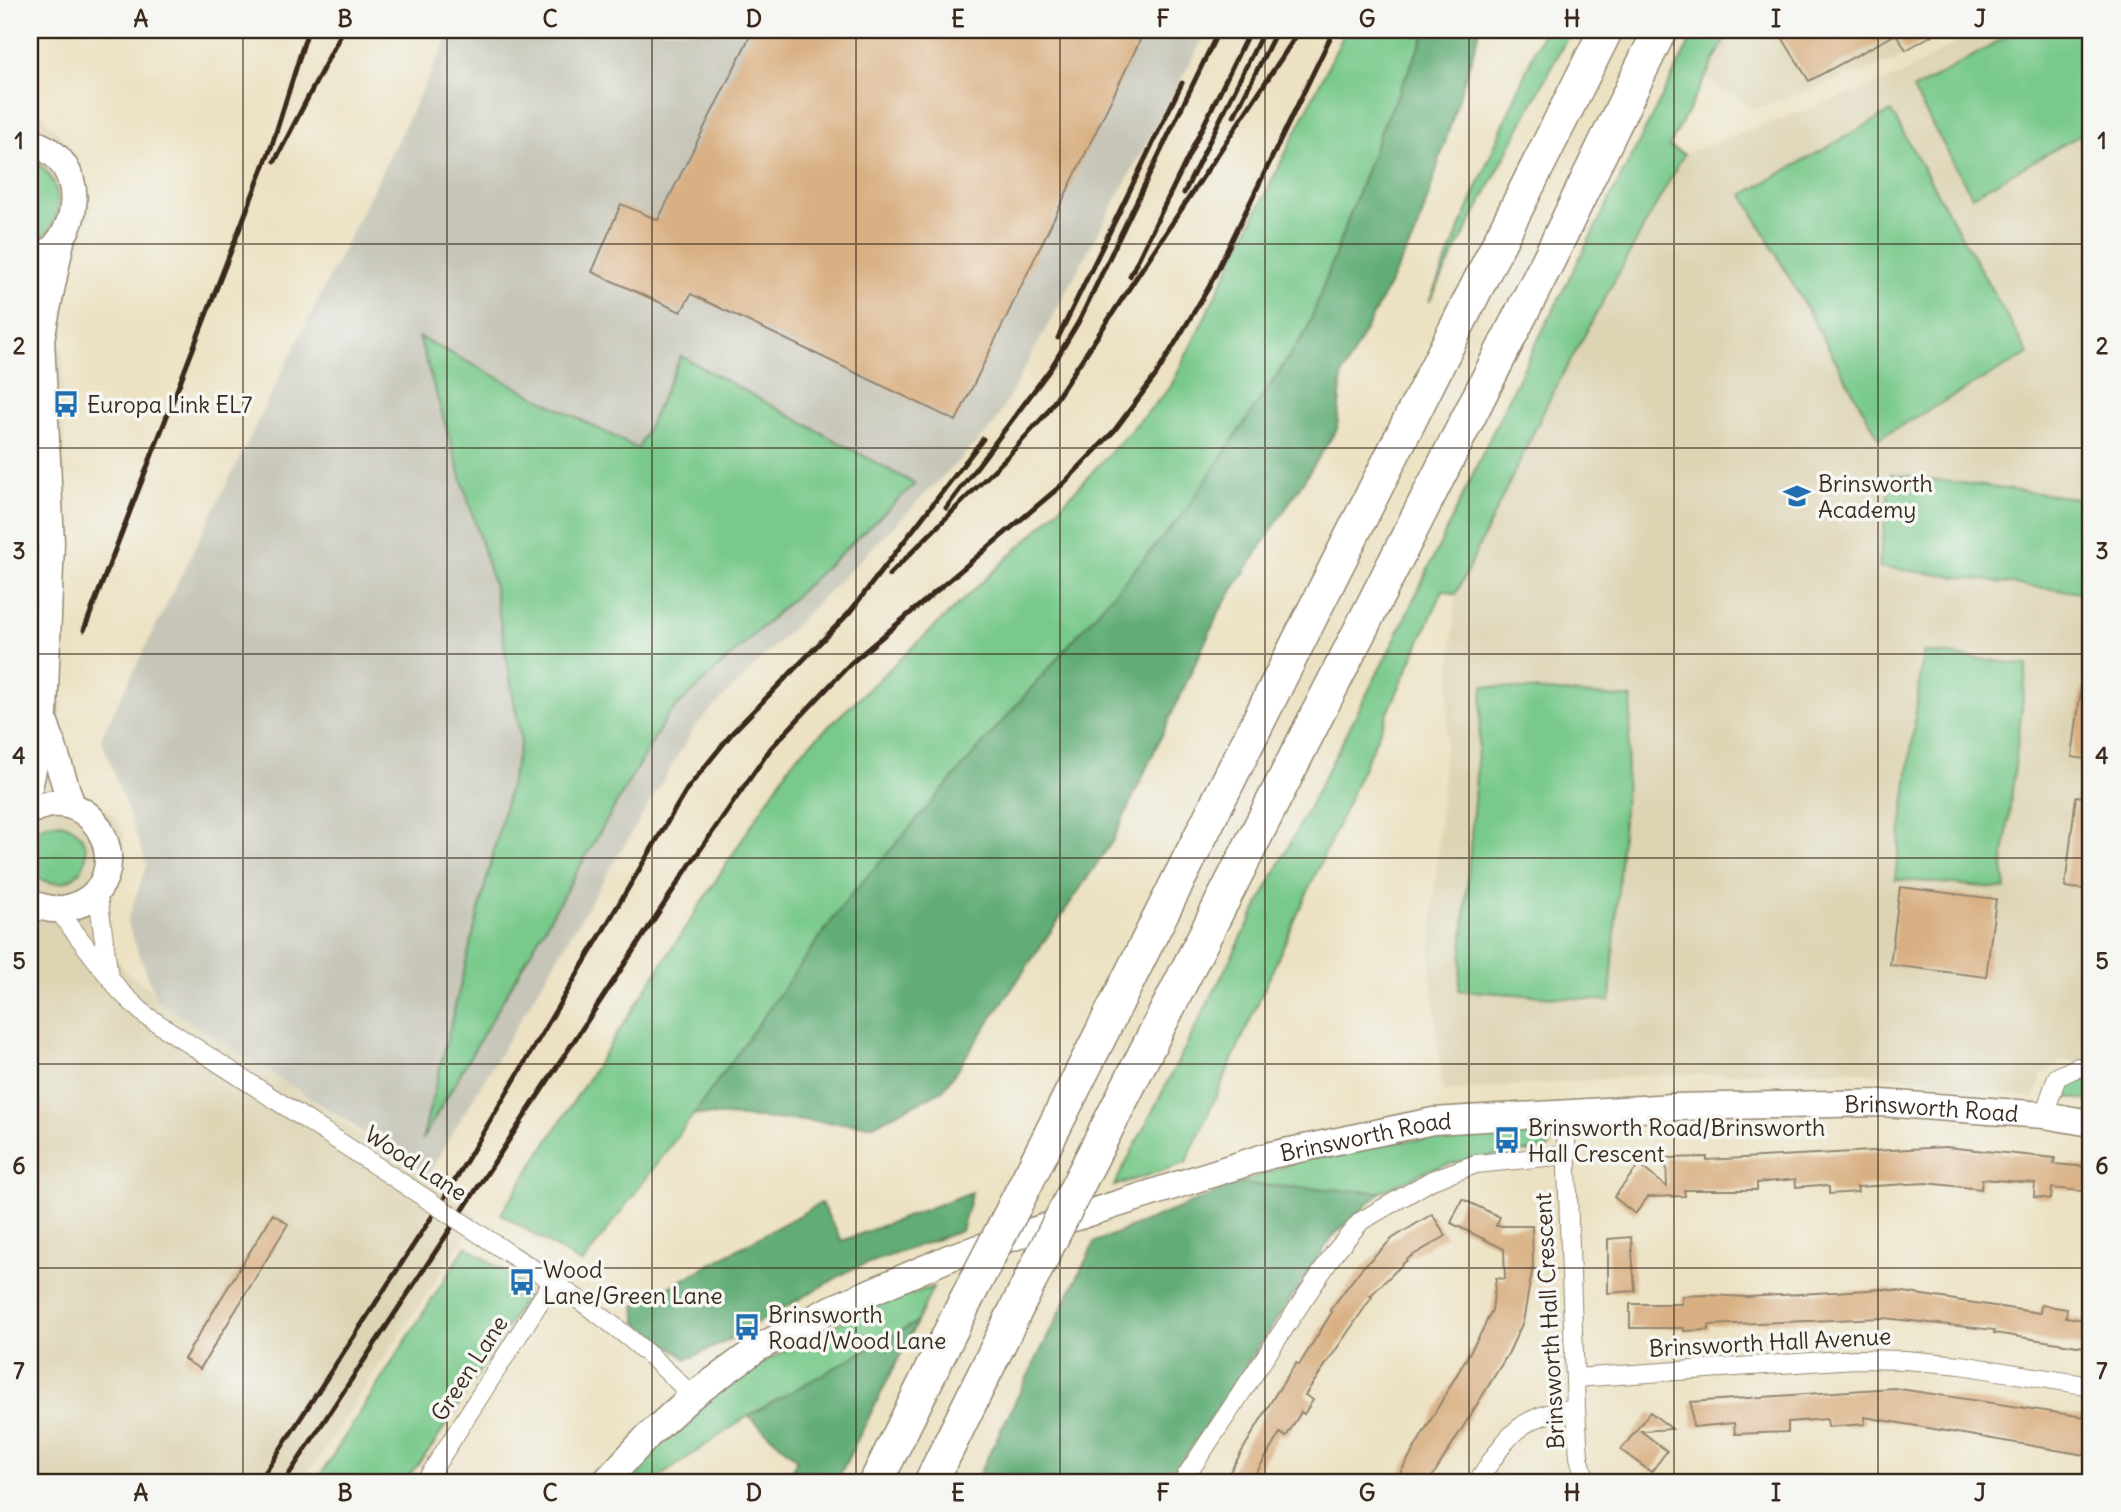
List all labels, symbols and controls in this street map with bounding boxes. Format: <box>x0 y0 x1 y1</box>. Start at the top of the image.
text: A <box>134 4 149 33</box>
text: B <box>337 4 353 33</box>
text: C <box>542 4 558 33</box>
text: D <box>746 4 762 33</box>
text: E <box>951 4 965 33</box>
text: F <box>1156 4 1170 33</box>
text: G <box>1359 4 1375 33</box>
text: H <box>1564 4 1580 33</box>
text: I <box>1771 4 1781 33</box>
text: J <box>1974 4 1986 33</box>
text: 1 <box>14 126 24 155</box>
text: 1 <box>2097 126 2107 155</box>
text: 2 <box>13 331 26 360</box>
text: 2 <box>2096 331 2109 360</box>
bus stop icon: Europa Link EL7 <box>51 389 81 419</box>
place label: Europa Link EL7 <box>87 390 253 419</box>
place label: Brinsworth Academy <box>1818 469 1933 524</box>
school or university icon: Brinsworth Academy <box>1782 481 1812 511</box>
text: 3 <box>12 536 26 565</box>
text: 3 <box>2095 536 2109 565</box>
text: 4 <box>12 741 26 770</box>
text: 4 <box>2095 741 2109 770</box>
text: 5 <box>12 946 26 975</box>
text: 5 <box>2095 946 2109 975</box>
street label: Brinsworth Road <box>1844 1088 2019 1128</box>
street label: Brinsworth Road <box>1277 1105 1452 1167</box>
place label: Brinsworth Road/Brinsworth Hall Crescent <box>1528 1113 1825 1168</box>
street label: Wood Lane <box>359 1119 473 1207</box>
bus stop icon: Brinsworth Road/Brinsworth Hall Crescent <box>1492 1125 1522 1155</box>
text: 6 <box>12 1151 26 1180</box>
text: 6 <box>2095 1151 2109 1180</box>
street label: Brinsworth Hall Crescent <box>1528 1192 1570 1450</box>
place label: Wood Lane/Green Lane <box>543 1255 723 1310</box>
bus stop icon: Wood Lane/Green Lane <box>507 1267 537 1297</box>
place label: Brinsworth Road/Wood Lane <box>768 1300 946 1355</box>
street label: Green Lane <box>424 1310 514 1426</box>
bus stop icon: Brinsworth Road/Wood Lane <box>732 1312 762 1342</box>
street label: Brinsworth Hall Avenue <box>1648 1321 1892 1363</box>
text: 7 <box>13 1356 25 1385</box>
text: 7 <box>2096 1356 2108 1385</box>
text: A <box>134 1478 149 1507</box>
text: B <box>337 1478 353 1507</box>
text: C <box>542 1478 558 1507</box>
text: D <box>746 1478 762 1507</box>
text: E <box>951 1478 965 1507</box>
text: F <box>1156 1478 1170 1507</box>
text: G <box>1359 1478 1375 1507</box>
text: H <box>1564 1478 1580 1507</box>
text: I <box>1771 1478 1781 1507</box>
text: J <box>1974 1478 1986 1507</box>

